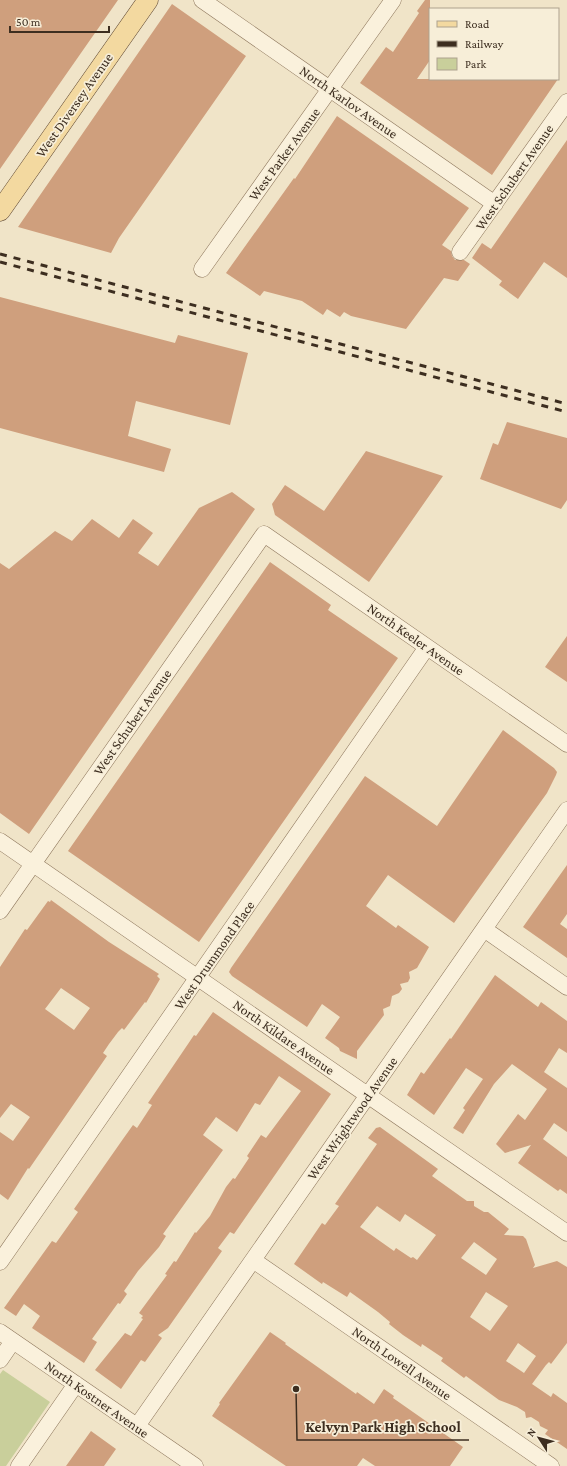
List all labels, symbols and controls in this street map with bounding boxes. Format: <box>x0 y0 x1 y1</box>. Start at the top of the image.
scale bar <box>10 8 109 34</box>
legend <box>429 8 559 80</box>
text: 50 m <box>16 15 41 29</box>
text: Road <box>465 17 490 31</box>
text: Railway <box>465 37 504 51</box>
street label: West Diversey Avenue <box>32 50 116 160</box>
text: Park <box>465 57 487 71</box>
street label: North Karlov Avenue <box>297 62 401 142</box>
street label: West Parker Avenue <box>245 104 323 204</box>
street label: West Schubert Avenue <box>472 121 556 233</box>
street label: North Keeler Avenue <box>364 600 468 678</box>
street label: West Schubert Avenue <box>90 666 174 778</box>
street label: West Drummond Place <box>170 898 258 1012</box>
street label: North Kildare Avenue <box>230 996 338 1078</box>
street label: West Wrightwood Avenue <box>303 1053 401 1183</box>
street label: North Lowell Avenue <box>349 1323 455 1403</box>
street label: North Kostner Avenue <box>42 1357 152 1441</box>
callout: Kelvyn Park High School <box>297 1413 469 1440</box>
north arrow <box>519 1418 559 1458</box>
text: Kelvyn Park High School <box>305 1419 461 1435</box>
text: N <box>524 1425 538 1439</box>

